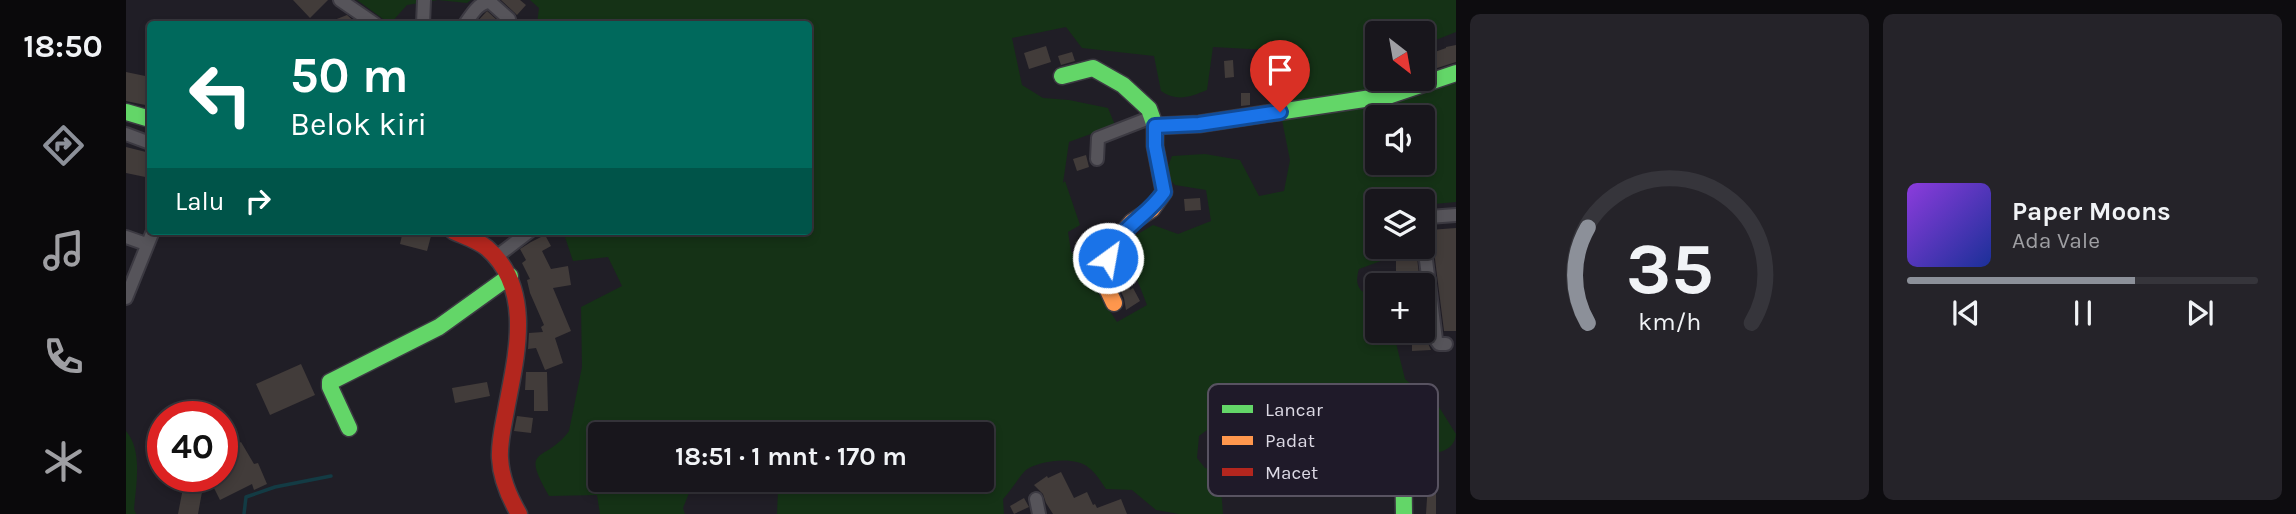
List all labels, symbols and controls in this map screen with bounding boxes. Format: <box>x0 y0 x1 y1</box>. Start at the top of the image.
north arrow <box>1365 21 1435 91</box>
map controls <box>1365 21 1435 343</box>
text: 18:50 <box>23 28 103 65</box>
pin <box>1250 40 1310 112</box>
text: 50 m <box>290 47 408 104</box>
icon: left <box>175 49 266 140</box>
icon: arrive <box>1261 51 1299 89</box>
button: sound <box>1365 105 1435 175</box>
text: Belok kiri <box>290 106 427 143</box>
icon: directions <box>39 121 88 170</box>
icon: right <box>239 182 277 220</box>
text: Lalu <box>175 186 225 217</box>
button: layers <box>1365 189 1435 259</box>
text: Paper Moons <box>2012 196 2171 227</box>
position arrow <box>1071 221 1145 295</box>
icon: music <box>39 226 88 275</box>
text: 35 <box>1626 226 1713 311</box>
text: Ada Vale <box>2012 227 2100 254</box>
button: + <box>1365 273 1435 343</box>
icon: previous <box>1947 294 1985 332</box>
icon: pause <box>2064 294 2102 332</box>
icon: next <box>2181 294 2219 332</box>
text: km/h <box>1638 307 1701 336</box>
icon: phone <box>39 332 88 381</box>
legend <box>1208 384 1438 496</box>
text: Lancar <box>1265 399 1323 421</box>
speed limit sign: 40 <box>147 401 238 492</box>
text: Padat <box>1265 430 1315 452</box>
icon: climate <box>39 437 88 486</box>
text: 18:51 · 1 mnt · 170 m <box>675 441 907 472</box>
text: Macet <box>1265 462 1318 484</box>

